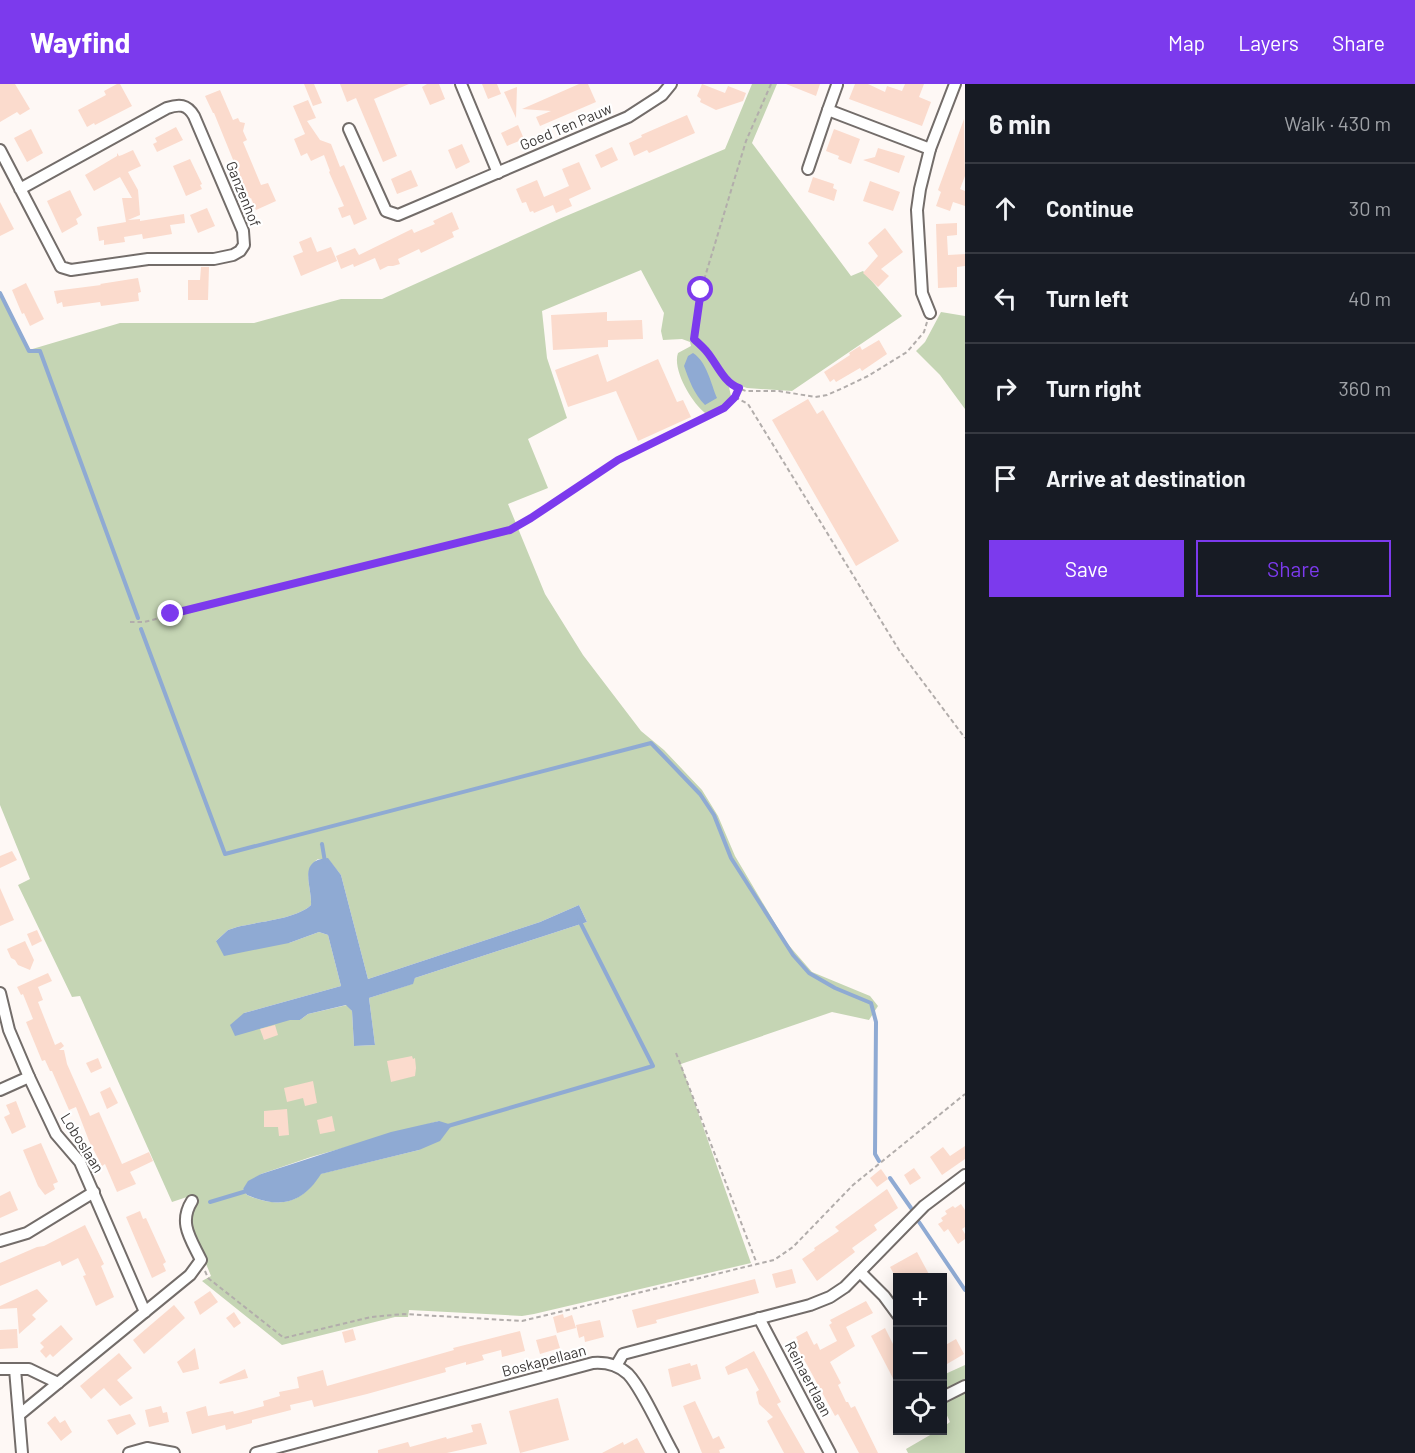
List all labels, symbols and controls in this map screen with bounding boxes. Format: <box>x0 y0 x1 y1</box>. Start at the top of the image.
text: Wayfind <box>30 25 130 59</box>
text: Map <box>1168 30 1205 55</box>
text: Layers <box>1238 30 1299 55</box>
text: Share <box>1332 30 1385 55</box>
street label: Goed Ten Pauw <box>517 98 615 154</box>
text: 6 min <box>989 108 1051 139</box>
text: Walk · 430 m <box>1284 111 1391 135</box>
street label: Ganzenhof <box>223 158 265 229</box>
icon: ahead <box>989 192 1022 225</box>
text: Continue <box>1046 195 1134 221</box>
text: 30 m <box>1349 196 1391 220</box>
route start <box>687 276 713 302</box>
icon: left <box>989 282 1022 315</box>
text: Turn left <box>1046 285 1129 311</box>
text: 40 m <box>1348 286 1391 310</box>
icon: right <box>989 372 1022 405</box>
text: Turn right <box>1046 375 1141 401</box>
text: 360 m <box>1339 376 1391 400</box>
icon: arrive <box>989 462 1022 495</box>
text: Arrive at destination <box>1046 465 1245 491</box>
button: Save <box>989 540 1184 597</box>
button: Share <box>1196 540 1391 597</box>
route end <box>157 600 183 626</box>
street label: Loboslaan <box>57 1109 108 1176</box>
map controls <box>893 1273 947 1435</box>
button: + <box>893 1273 947 1327</box>
button: − <box>893 1327 947 1381</box>
street label: Reinaertlaan <box>782 1338 836 1419</box>
street label: Boskapellaan <box>500 1340 588 1380</box>
button: locate <box>893 1381 947 1435</box>

